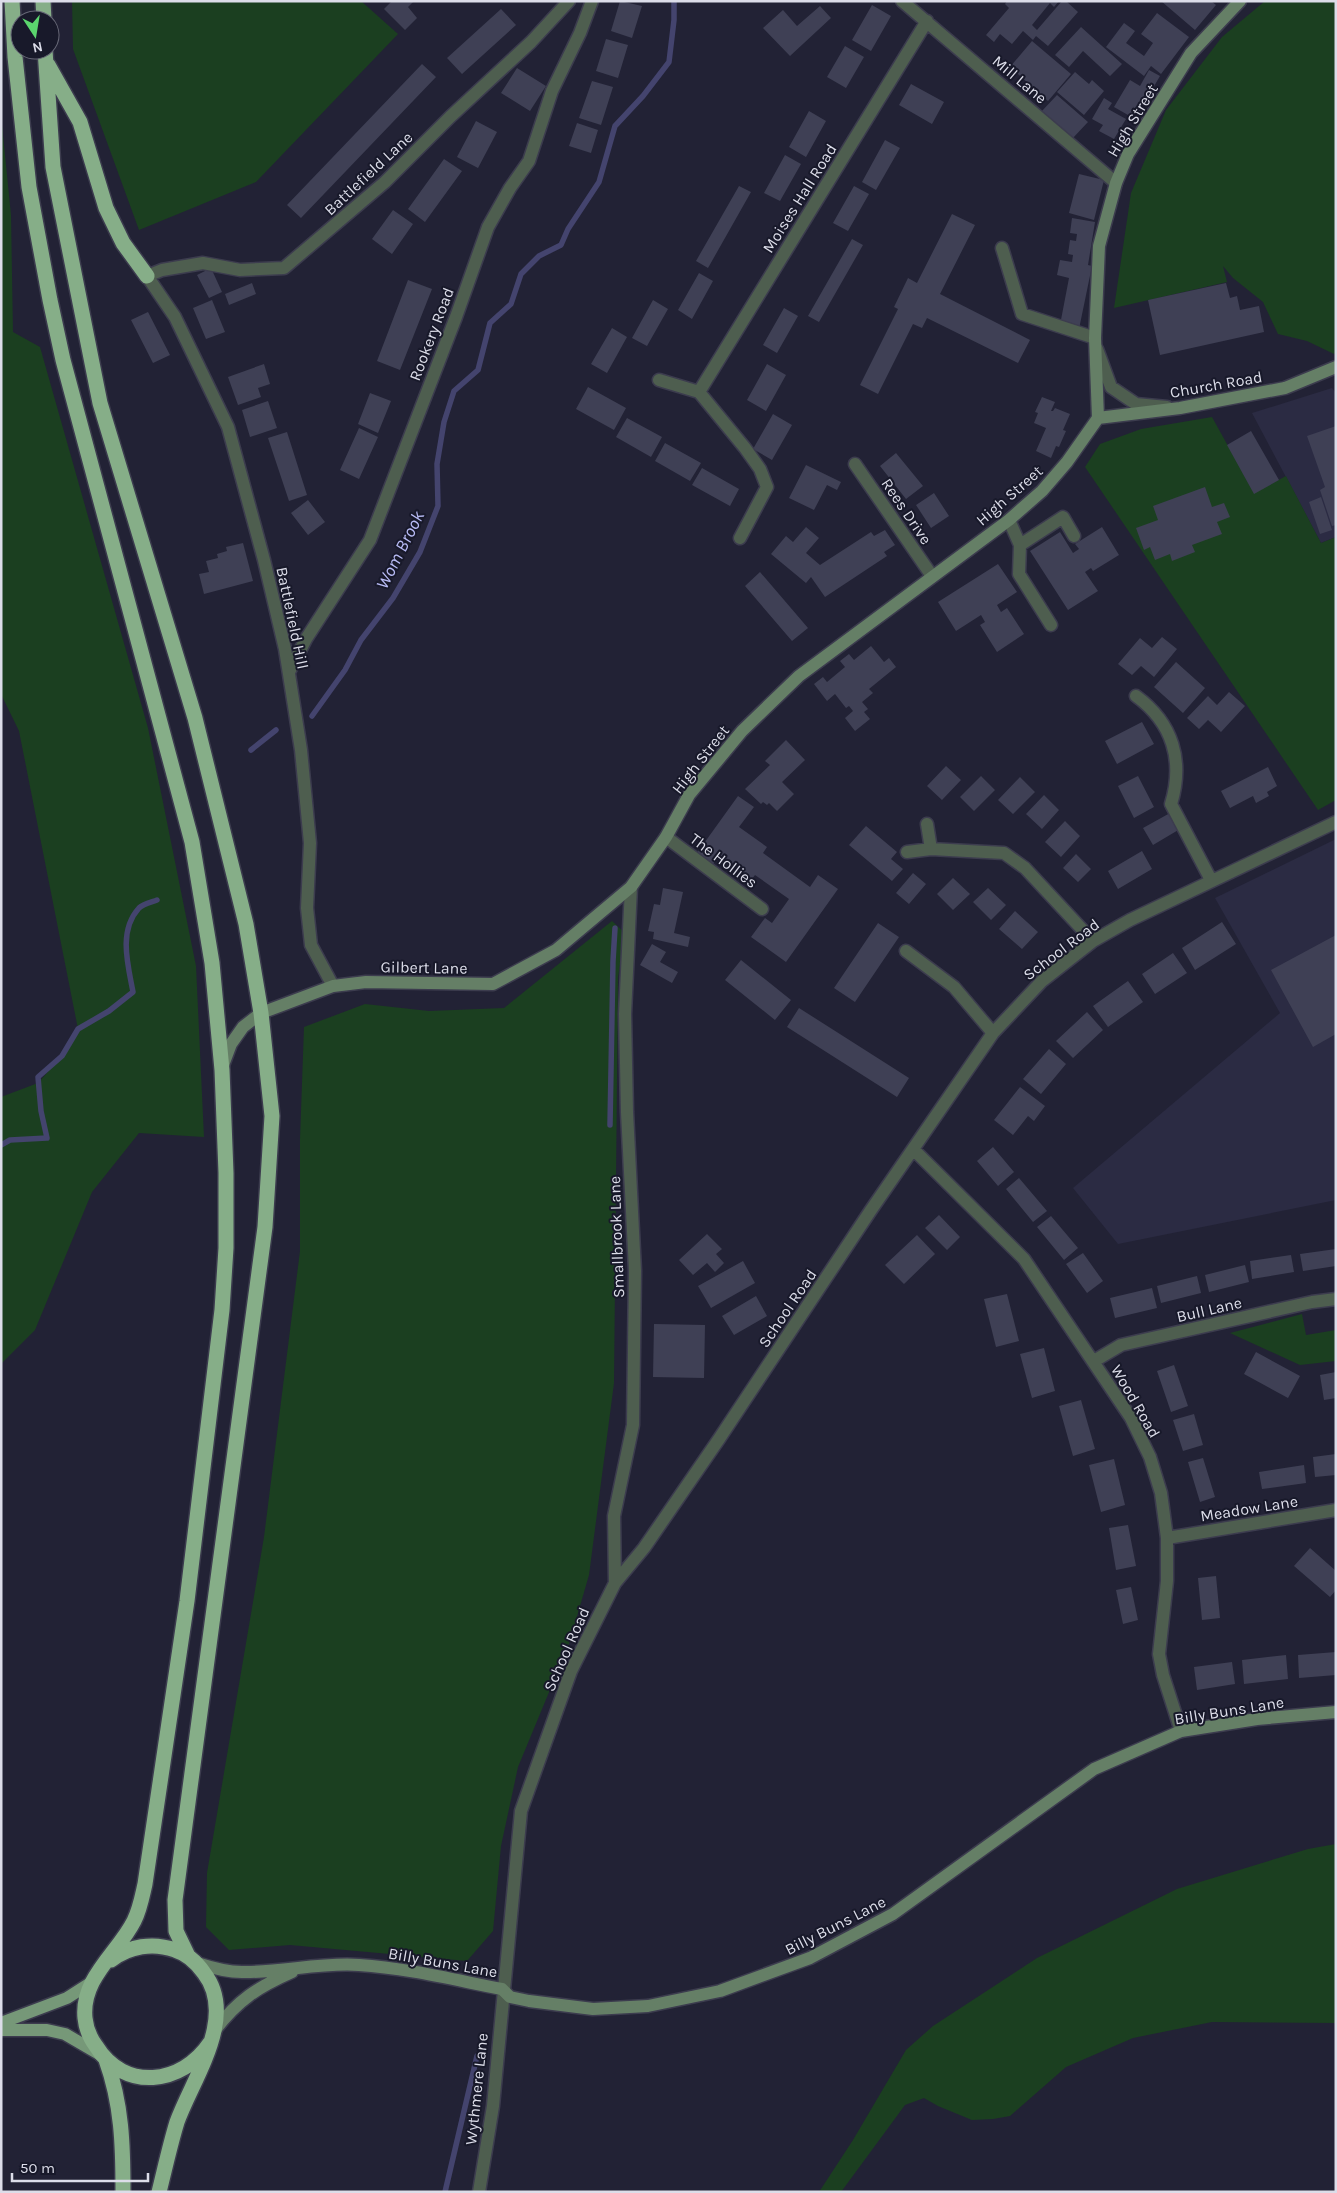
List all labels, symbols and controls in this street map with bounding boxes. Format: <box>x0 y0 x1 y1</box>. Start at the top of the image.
north arrow <box>10 10 60 60</box>
text: N <box>31 38 44 57</box>
street label: Mill Lane <box>989 51 1051 108</box>
street label: High Street <box>1103 80 1162 160</box>
street label: Battlefield Lane <box>320 128 416 219</box>
street label: Moises Hall Road <box>758 140 841 256</box>
street label: Rookery Road <box>405 285 458 384</box>
street label: Church Road <box>1168 367 1264 402</box>
street label: High Street <box>972 461 1046 529</box>
street label: Rees Drive <box>878 475 936 548</box>
water label: Wom Brook <box>371 506 429 593</box>
street label: Battlefield Hill <box>272 565 313 671</box>
street label: High Street <box>668 721 733 797</box>
street label: The Hollies <box>686 829 761 892</box>
street label: School Road <box>1020 915 1103 984</box>
street label: Gilbert Lane <box>380 957 468 978</box>
street label: Smallbrook Lane <box>605 1176 628 1298</box>
street label: School Road <box>754 1266 821 1351</box>
street label: Bull Lane <box>1175 1293 1244 1326</box>
street label: Wood Road <box>1107 1361 1164 1441</box>
street label: Meadow Lane <box>1199 1491 1299 1526</box>
street label: School Road <box>539 1604 593 1694</box>
street label: Billy Buns Lane <box>1173 1692 1285 1729</box>
street label: Billy Buns Lane <box>782 1892 889 1959</box>
street label: Billy Buns Lane <box>387 1944 499 1981</box>
street label: Wythmere Lane <box>461 2032 492 2146</box>
scale bar <box>12 2150 149 2182</box>
text: 50 m <box>20 2159 55 2177</box>

